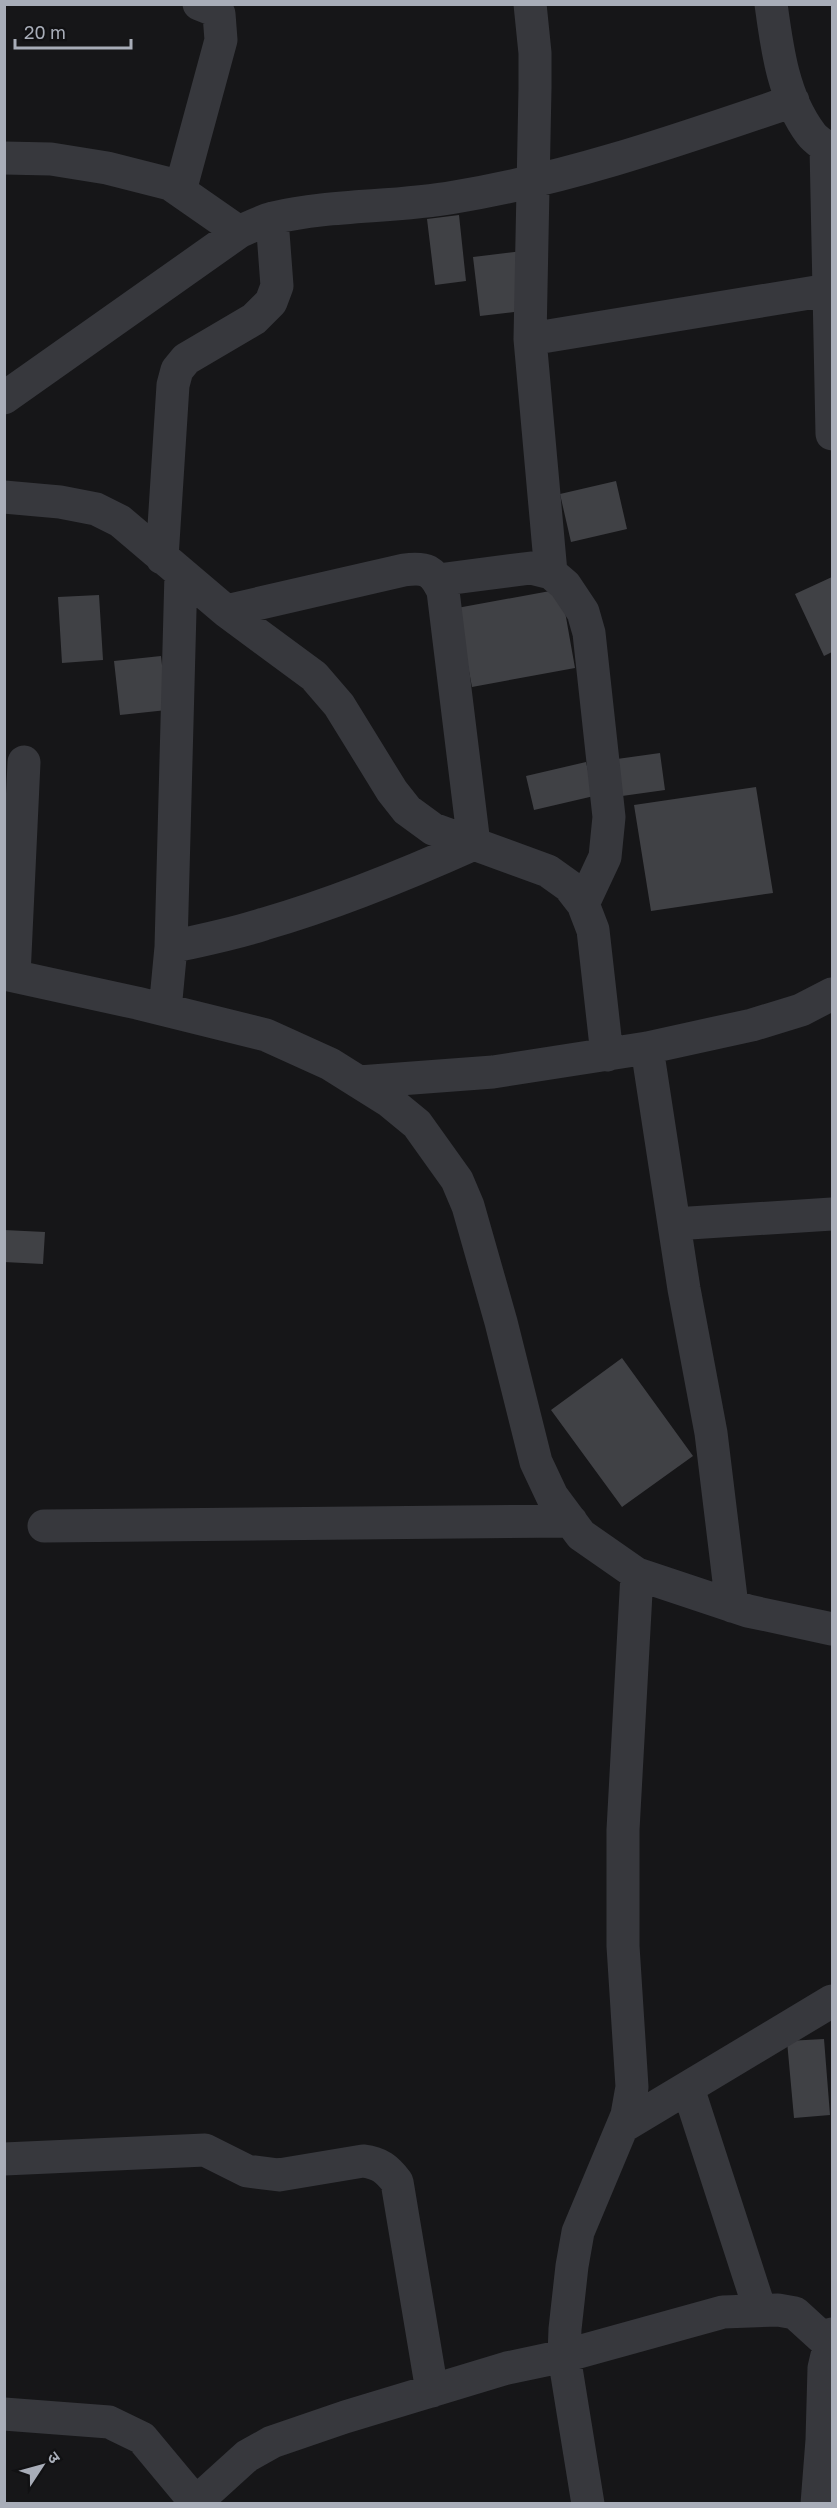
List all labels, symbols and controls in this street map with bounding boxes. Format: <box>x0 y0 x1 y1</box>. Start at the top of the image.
scale bar <box>15 12 130 50</box>
text: 20 m <box>24 21 66 43</box>
north arrow <box>12 2436 72 2496</box>
text: उ <box>43 2448 65 2467</box>

